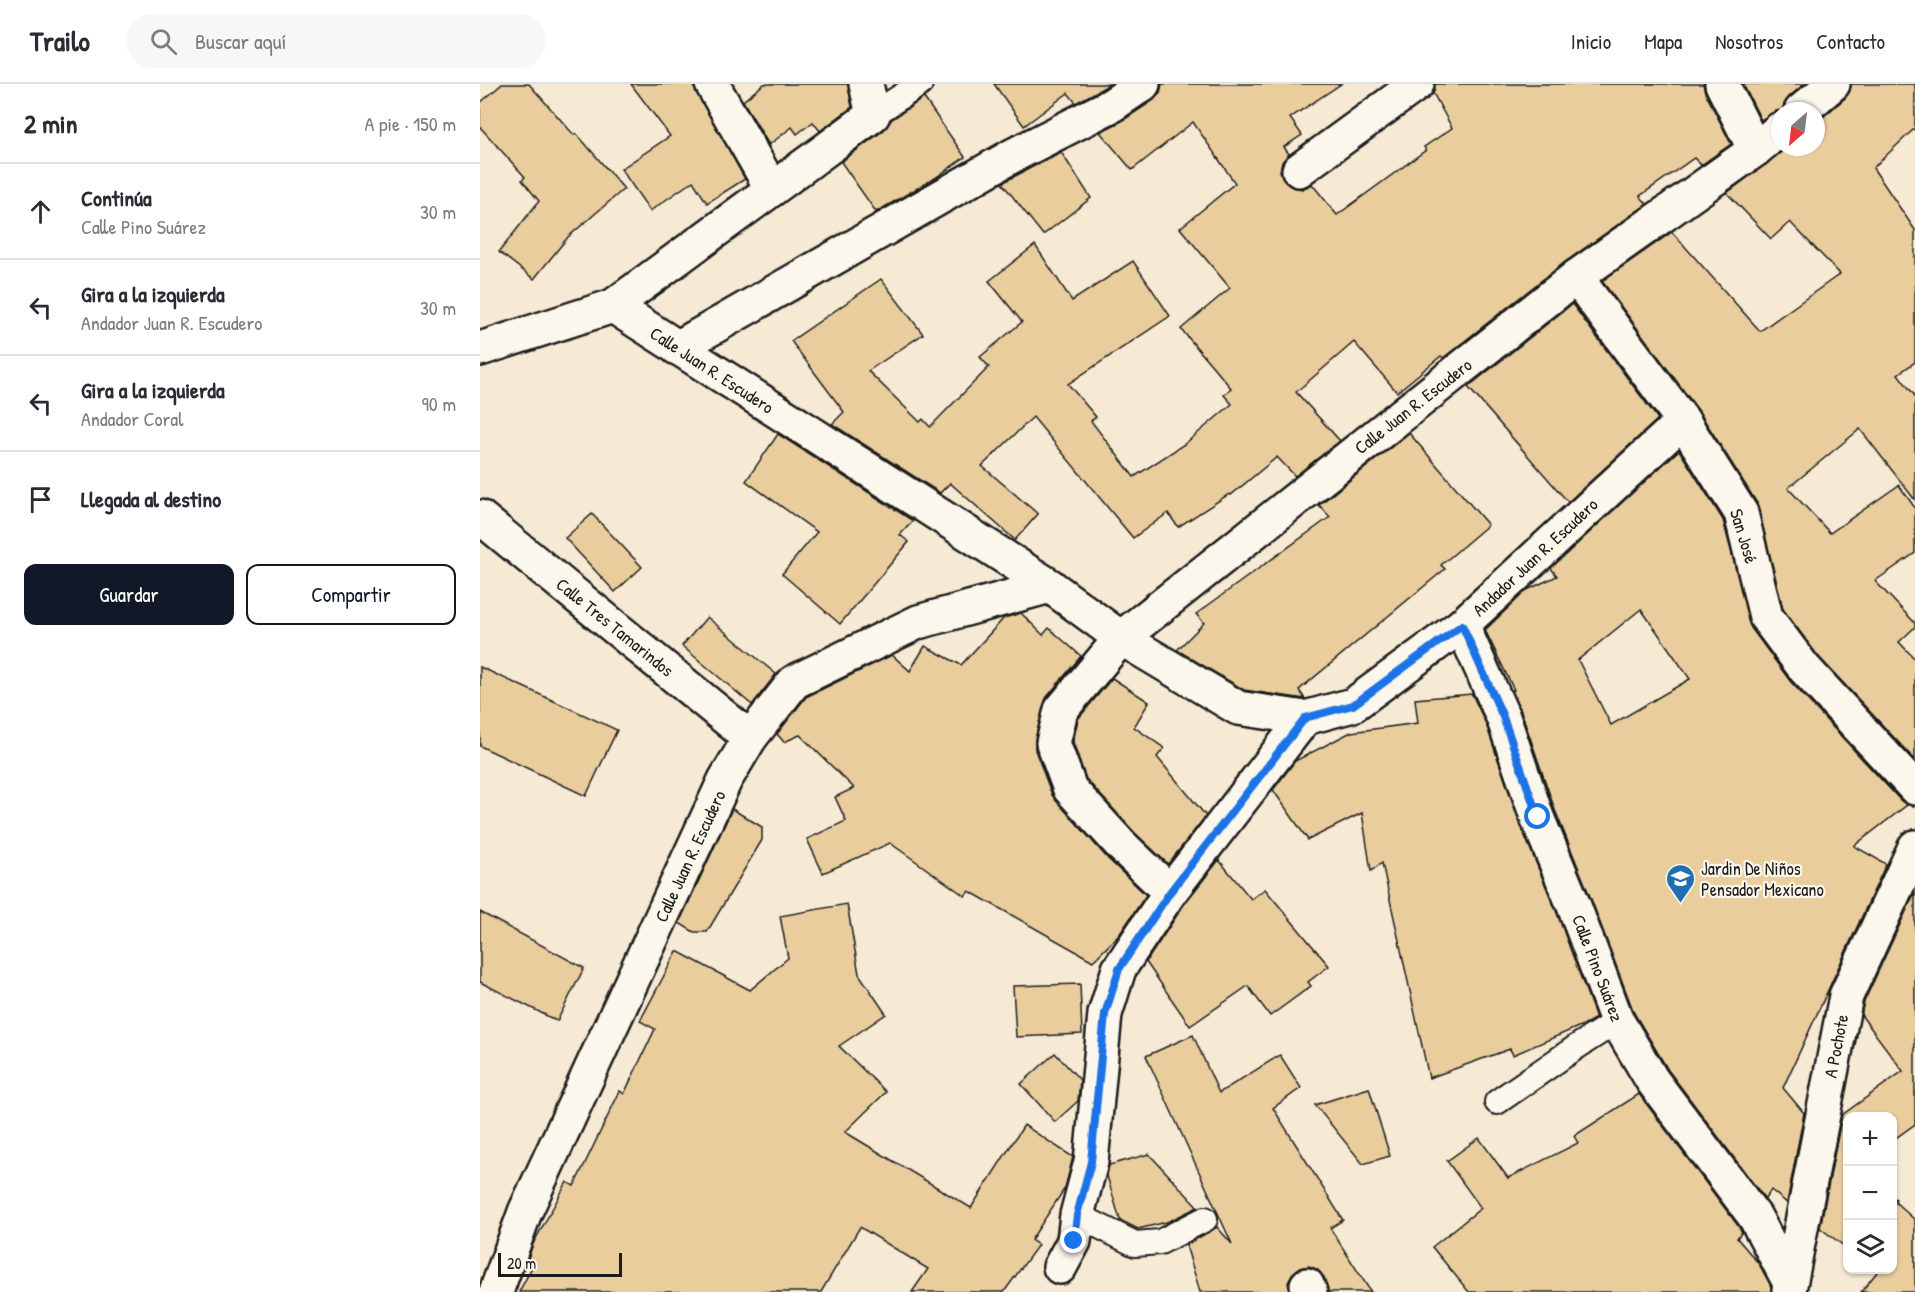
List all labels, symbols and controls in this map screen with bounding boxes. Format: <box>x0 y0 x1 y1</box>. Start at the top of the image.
search box <box>126 14 546 68</box>
text: Trailo <box>30 22 90 60</box>
icon: search <box>147 25 180 58</box>
text: Buscar aquí <box>195 26 287 56</box>
text: Inicio <box>1571 27 1611 56</box>
text: Mapa <box>1644 27 1682 56</box>
text: Nosotros <box>1715 27 1783 56</box>
text: Contacto <box>1816 27 1885 56</box>
north arrow <box>1771 102 1825 156</box>
text: 2 min <box>24 106 77 141</box>
text: A pie · 150 m <box>365 110 456 137</box>
text: Continúa <box>81 183 152 213</box>
icon: ahead <box>24 195 57 228</box>
text: 30 m <box>420 198 456 225</box>
text: Calle Pino Suárez <box>81 213 206 240</box>
text: Gira a la izquierda <box>81 279 225 309</box>
icon: left <box>24 291 57 324</box>
text: 30 m <box>420 294 456 321</box>
text: Andador Juan R. Escudero <box>81 309 262 336</box>
street label: Calle Juan R. Escudero <box>645 321 779 419</box>
street label: Calle Juan R. Escudero <box>1349 352 1477 460</box>
text: Gira a la izquierda <box>81 375 225 405</box>
icon: left <box>24 387 57 420</box>
text: 90 m <box>422 390 456 417</box>
text: Andador Coral <box>81 405 183 432</box>
icon: arrive <box>24 483 57 516</box>
text: Llegada al destino <box>81 484 221 514</box>
street label: Andador Juan R. Escudero <box>1467 492 1603 622</box>
street label: San José <box>1724 506 1764 566</box>
button: Guardar <box>24 564 234 625</box>
button: Compartir <box>246 564 456 625</box>
street label: Calle Tres Tamarindos <box>551 572 679 682</box>
street label: Calle Juan R. Escudero <box>649 786 731 926</box>
route start <box>1524 803 1550 829</box>
place label: Jardin De Niños Pensador Mexicano <box>1701 856 1824 902</box>
school or university icon: Jardin De Niños Pensador Mexicano <box>1664 862 1696 904</box>
street label: Calle Pino Suárez <box>1566 911 1630 1025</box>
street label: A Pochote <box>1818 1012 1854 1080</box>
map controls <box>1843 1112 1897 1274</box>
button: + <box>1843 1112 1897 1166</box>
button: − <box>1843 1166 1897 1220</box>
button: layers <box>1843 1220 1897 1274</box>
route end <box>1060 1227 1086 1253</box>
scale bar <box>498 1250 622 1278</box>
text: 20 m <box>507 1252 536 1274</box>

